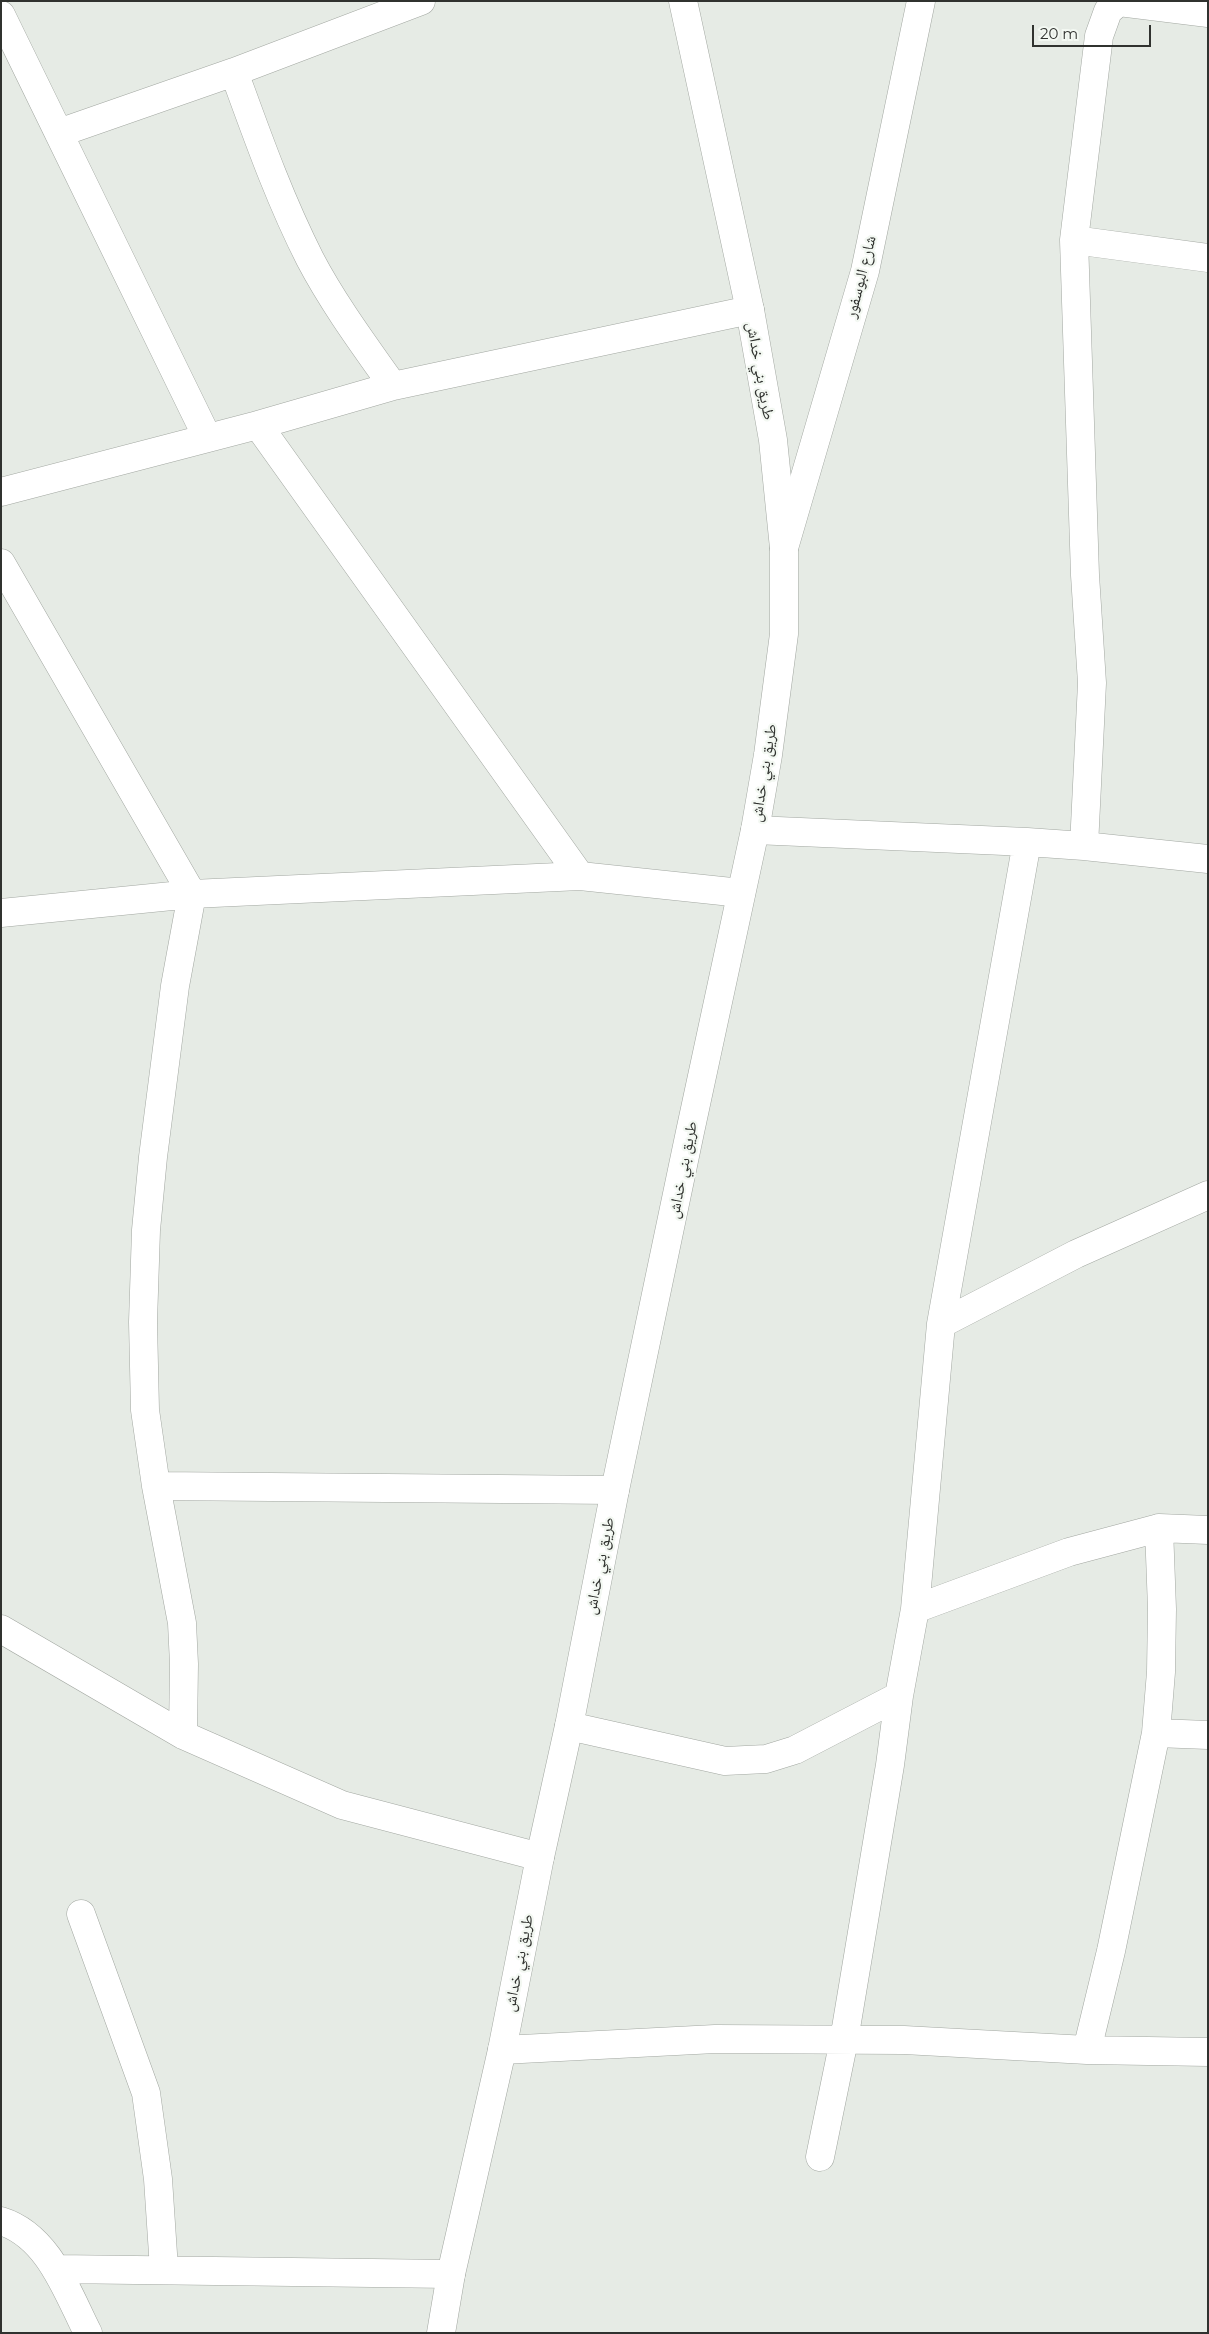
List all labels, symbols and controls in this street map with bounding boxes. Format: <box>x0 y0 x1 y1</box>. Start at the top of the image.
scale bar <box>1034 15 1153 47</box>
text: 20 m <box>1040 24 1078 43</box>
street label: شارع البوسفور <box>841 234 881 320</box>
street label: طريق بني خداش <box>742 321 778 421</box>
street label: طريق بني خداش <box>747 723 781 823</box>
street label: طريق بني خداش <box>664 1120 702 1220</box>
street label: طريق بني خداش <box>581 1516 619 1616</box>
street label: طريق بني خداش <box>500 1913 538 2013</box>

